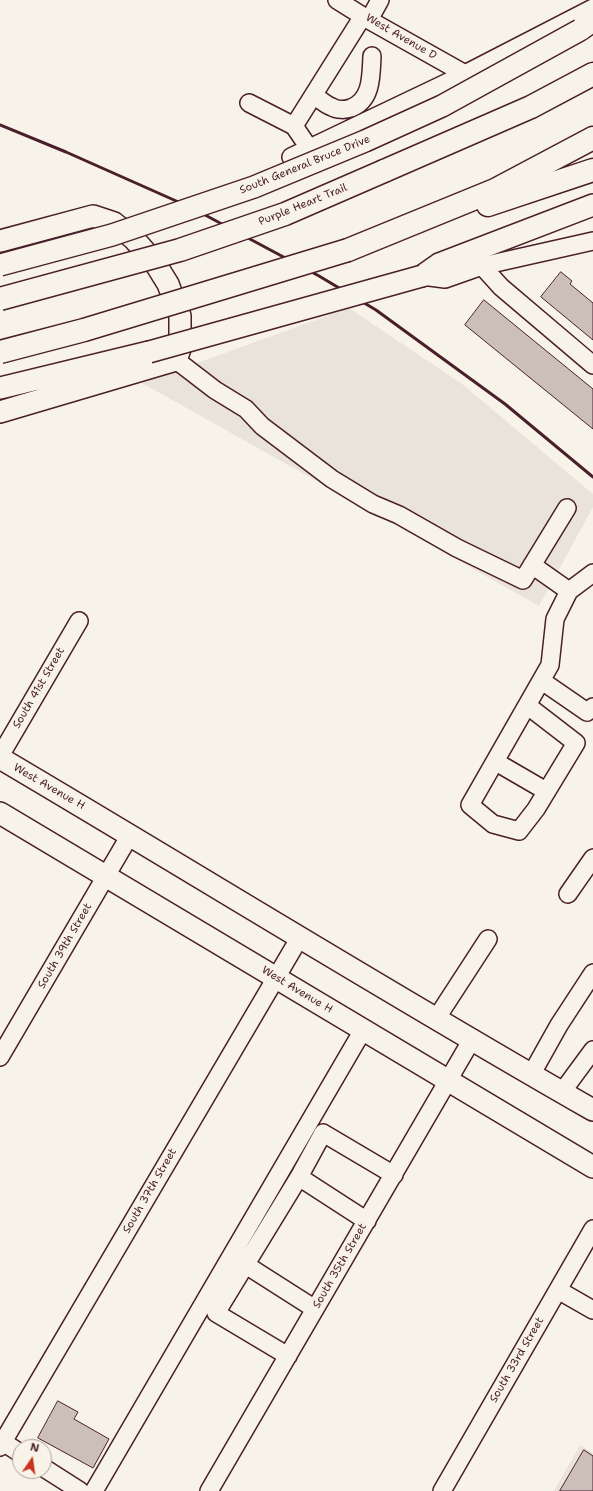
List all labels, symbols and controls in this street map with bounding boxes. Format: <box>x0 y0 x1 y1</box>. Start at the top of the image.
street label: West Avenue D <box>363 11 439 63</box>
street label: South General Bruce Drive <box>238 133 372 197</box>
street label: Purple Heart Trail <box>257 181 349 229</box>
street label: South 41st Street <box>10 645 68 731</box>
street label: West Avenue H <box>11 761 87 813</box>
street label: South 39th Street <box>35 901 95 991</box>
street label: West Avenue H <box>259 964 335 1016</box>
street label: South 37th Street <box>120 1146 180 1236</box>
street label: South 35th Street <box>310 1221 370 1311</box>
street label: South 33rd Street <box>487 1315 547 1405</box>
north arrow <box>12 1439 52 1479</box>
text: N <box>29 1440 41 1456</box>

